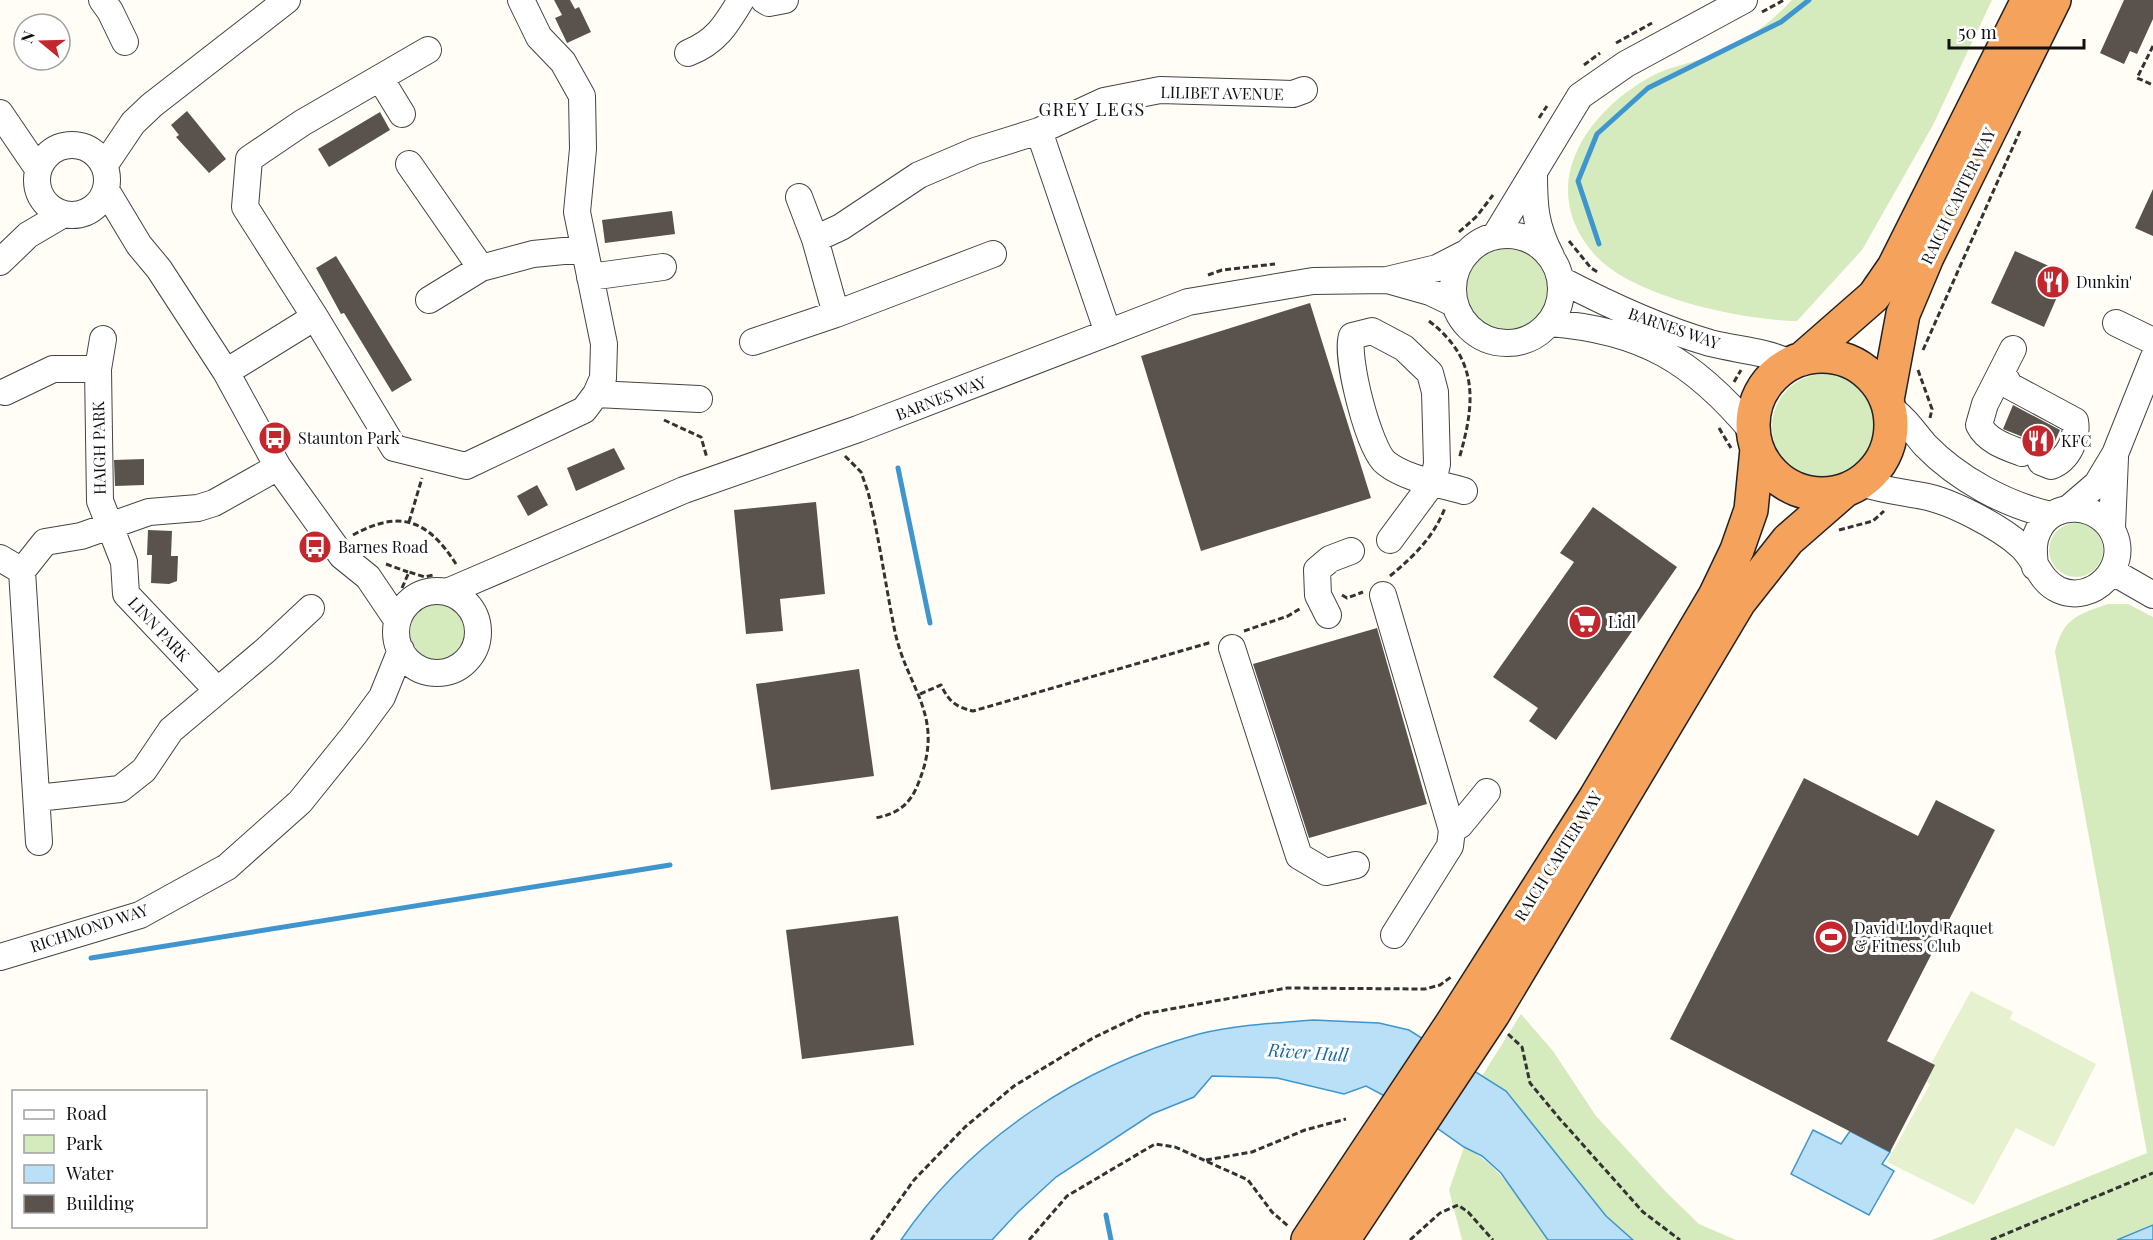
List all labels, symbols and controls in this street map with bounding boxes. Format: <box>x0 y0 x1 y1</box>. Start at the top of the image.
north arrow <box>12 12 72 72</box>
scale bar <box>1949 12 2084 50</box>
text: 50 m <box>1958 20 1997 44</box>
text: N <box>16 28 39 46</box>
street label: LILIBET AVENUE <box>1160 81 1284 104</box>
district label: GREY LEGS <box>1038 97 1146 121</box>
street label: RAICH CARTER WAY <box>1915 124 2000 267</box>
restaurant icon: Dunkin' <box>2035 264 2071 300</box>
place label: Dunkin' <box>2076 271 2132 292</box>
street label: BARNES WAY <box>1626 302 1723 353</box>
street label: BARNES WAY <box>893 370 990 424</box>
street label: HAIGH PARK <box>87 400 110 495</box>
bus stop icon: Staunton Park <box>257 420 293 456</box>
restaurant icon: KFC <box>2020 423 2056 459</box>
place label: Staunton Park <box>298 427 400 448</box>
place label: KFC <box>2061 430 2091 451</box>
bus stop icon: Barnes Road <box>297 529 333 565</box>
place label: Barnes Road <box>338 536 428 557</box>
street label: LINN PARK <box>124 592 195 666</box>
supermarket icon: Lidl <box>1567 604 1603 640</box>
place label: Lidl <box>1608 611 1636 632</box>
street label: RAICH CARTER WAY <box>1509 786 1606 925</box>
street label: RICHMOND WAY <box>27 898 151 957</box>
place label: David Lloyd Raquet & Fitness Club <box>1854 917 1994 956</box>
sports icon: David Lloyd Raquet & Fitness Club <box>1813 919 1849 955</box>
water label: River Hull <box>1266 1037 1350 1067</box>
legend <box>12 1090 207 1228</box>
text: Road <box>66 1101 107 1125</box>
text: Park <box>66 1131 103 1155</box>
text: Water <box>65 1161 114 1185</box>
text: Building <box>66 1191 134 1215</box>

